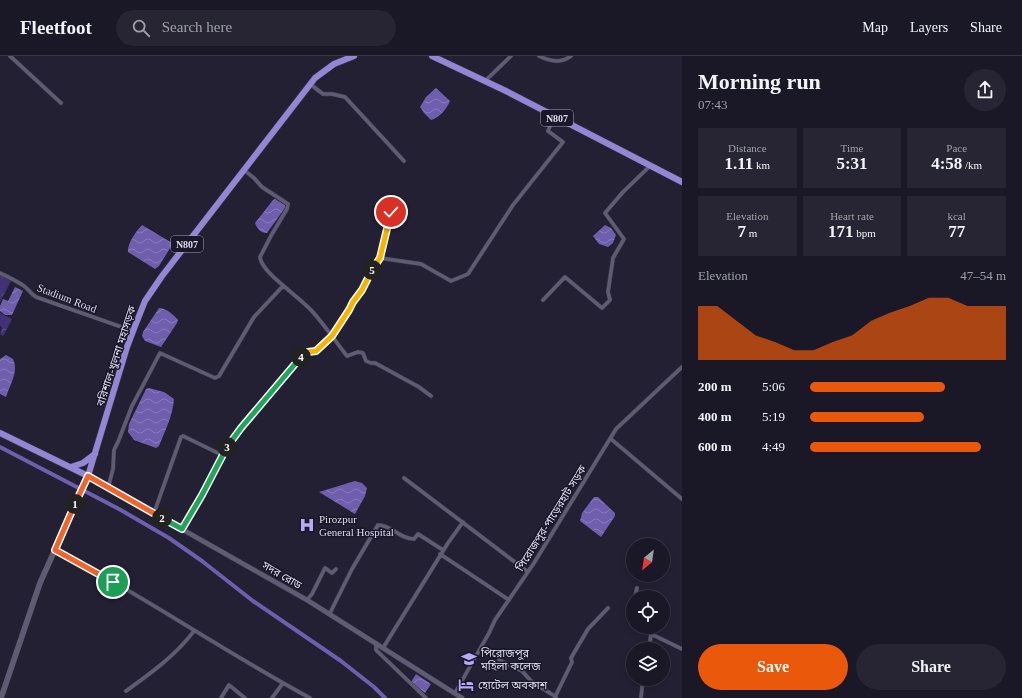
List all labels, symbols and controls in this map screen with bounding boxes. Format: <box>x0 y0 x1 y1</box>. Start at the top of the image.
search box <box>116 10 396 46</box>
text: Fleetfoot <box>20 17 92 38</box>
icon: search <box>130 17 152 39</box>
text: Search here <box>162 19 232 35</box>
text: Map <box>862 20 888 35</box>
text: Layers <box>910 20 948 35</box>
text: Share <box>970 20 1002 35</box>
text: Morning run <box>698 69 821 94</box>
button: share <box>964 69 1006 111</box>
text: 07:43 <box>698 97 728 112</box>
road number: N807 <box>541 110 573 126</box>
text: Distance <box>728 142 767 154</box>
text: Time <box>841 142 863 154</box>
text: Pace <box>946 142 967 154</box>
text: 1.11 <box>725 154 753 173</box>
text: 5:31 <box>836 154 868 173</box>
text: 4:58 <box>931 154 962 173</box>
text: km <box>753 159 770 171</box>
text: /km <box>962 159 982 171</box>
pin <box>374 195 408 229</box>
icon: check <box>380 201 402 223</box>
text: Elevation <box>726 210 768 222</box>
text: Heart rate <box>830 210 874 222</box>
text: kcal <box>947 210 966 222</box>
text: 7 <box>737 222 746 241</box>
text: 171 <box>828 222 854 241</box>
text: 77 <box>948 222 965 241</box>
text: m <box>746 227 757 239</box>
text: bpm <box>854 227 876 239</box>
road number: N807 <box>171 236 203 252</box>
pin: 5 <box>362 260 382 280</box>
text: 5 <box>369 264 375 276</box>
text: Elevation <box>698 268 748 283</box>
text: 47–54 m <box>960 268 1006 283</box>
street label: Stadium Road <box>36 281 99 315</box>
street label: বরিশাল-খুলনা মহাসড়ক <box>94 304 139 409</box>
pin: 4 <box>291 347 311 367</box>
text: 4 <box>298 351 304 363</box>
text: 200 m <box>698 379 732 394</box>
text: 5:06 <box>762 379 785 394</box>
text: 400 m <box>698 409 732 424</box>
text: 5:19 <box>762 409 785 424</box>
pin: 3 <box>217 437 237 457</box>
text: 600 m <box>698 439 732 454</box>
text: 4:49 <box>762 439 785 454</box>
text: 3 <box>224 441 230 453</box>
street label: পিরোজপুর-পাড়েরহাট সড়ক <box>513 463 589 574</box>
pin: 1 <box>65 494 85 514</box>
text: 1 <box>72 498 78 510</box>
pin: 2 <box>152 508 172 528</box>
text: 2 <box>159 512 165 524</box>
place label: Pirozpur General Hospital <box>319 513 394 538</box>
hospital icon: Pirozpur General Hospital <box>298 516 316 534</box>
north arrow <box>626 538 670 582</box>
map controls <box>626 538 670 686</box>
street label: সদর রোড <box>259 558 304 591</box>
pin <box>96 565 130 599</box>
icon: arrive <box>102 571 124 593</box>
button: locate <box>626 590 670 634</box>
button: layers <box>626 642 670 686</box>
button: Save <box>698 644 848 690</box>
button: Share <box>856 644 1006 690</box>
place label: পিরোজপুর মহিলা কলেজ <box>480 647 541 672</box>
school or university icon: পিরোজপুর মহিলা কলেজ <box>460 650 478 668</box>
hotel icon: হোটেল অবকাশ <box>457 676 475 694</box>
place label: হোটেল অবকাশ <box>478 679 548 691</box>

